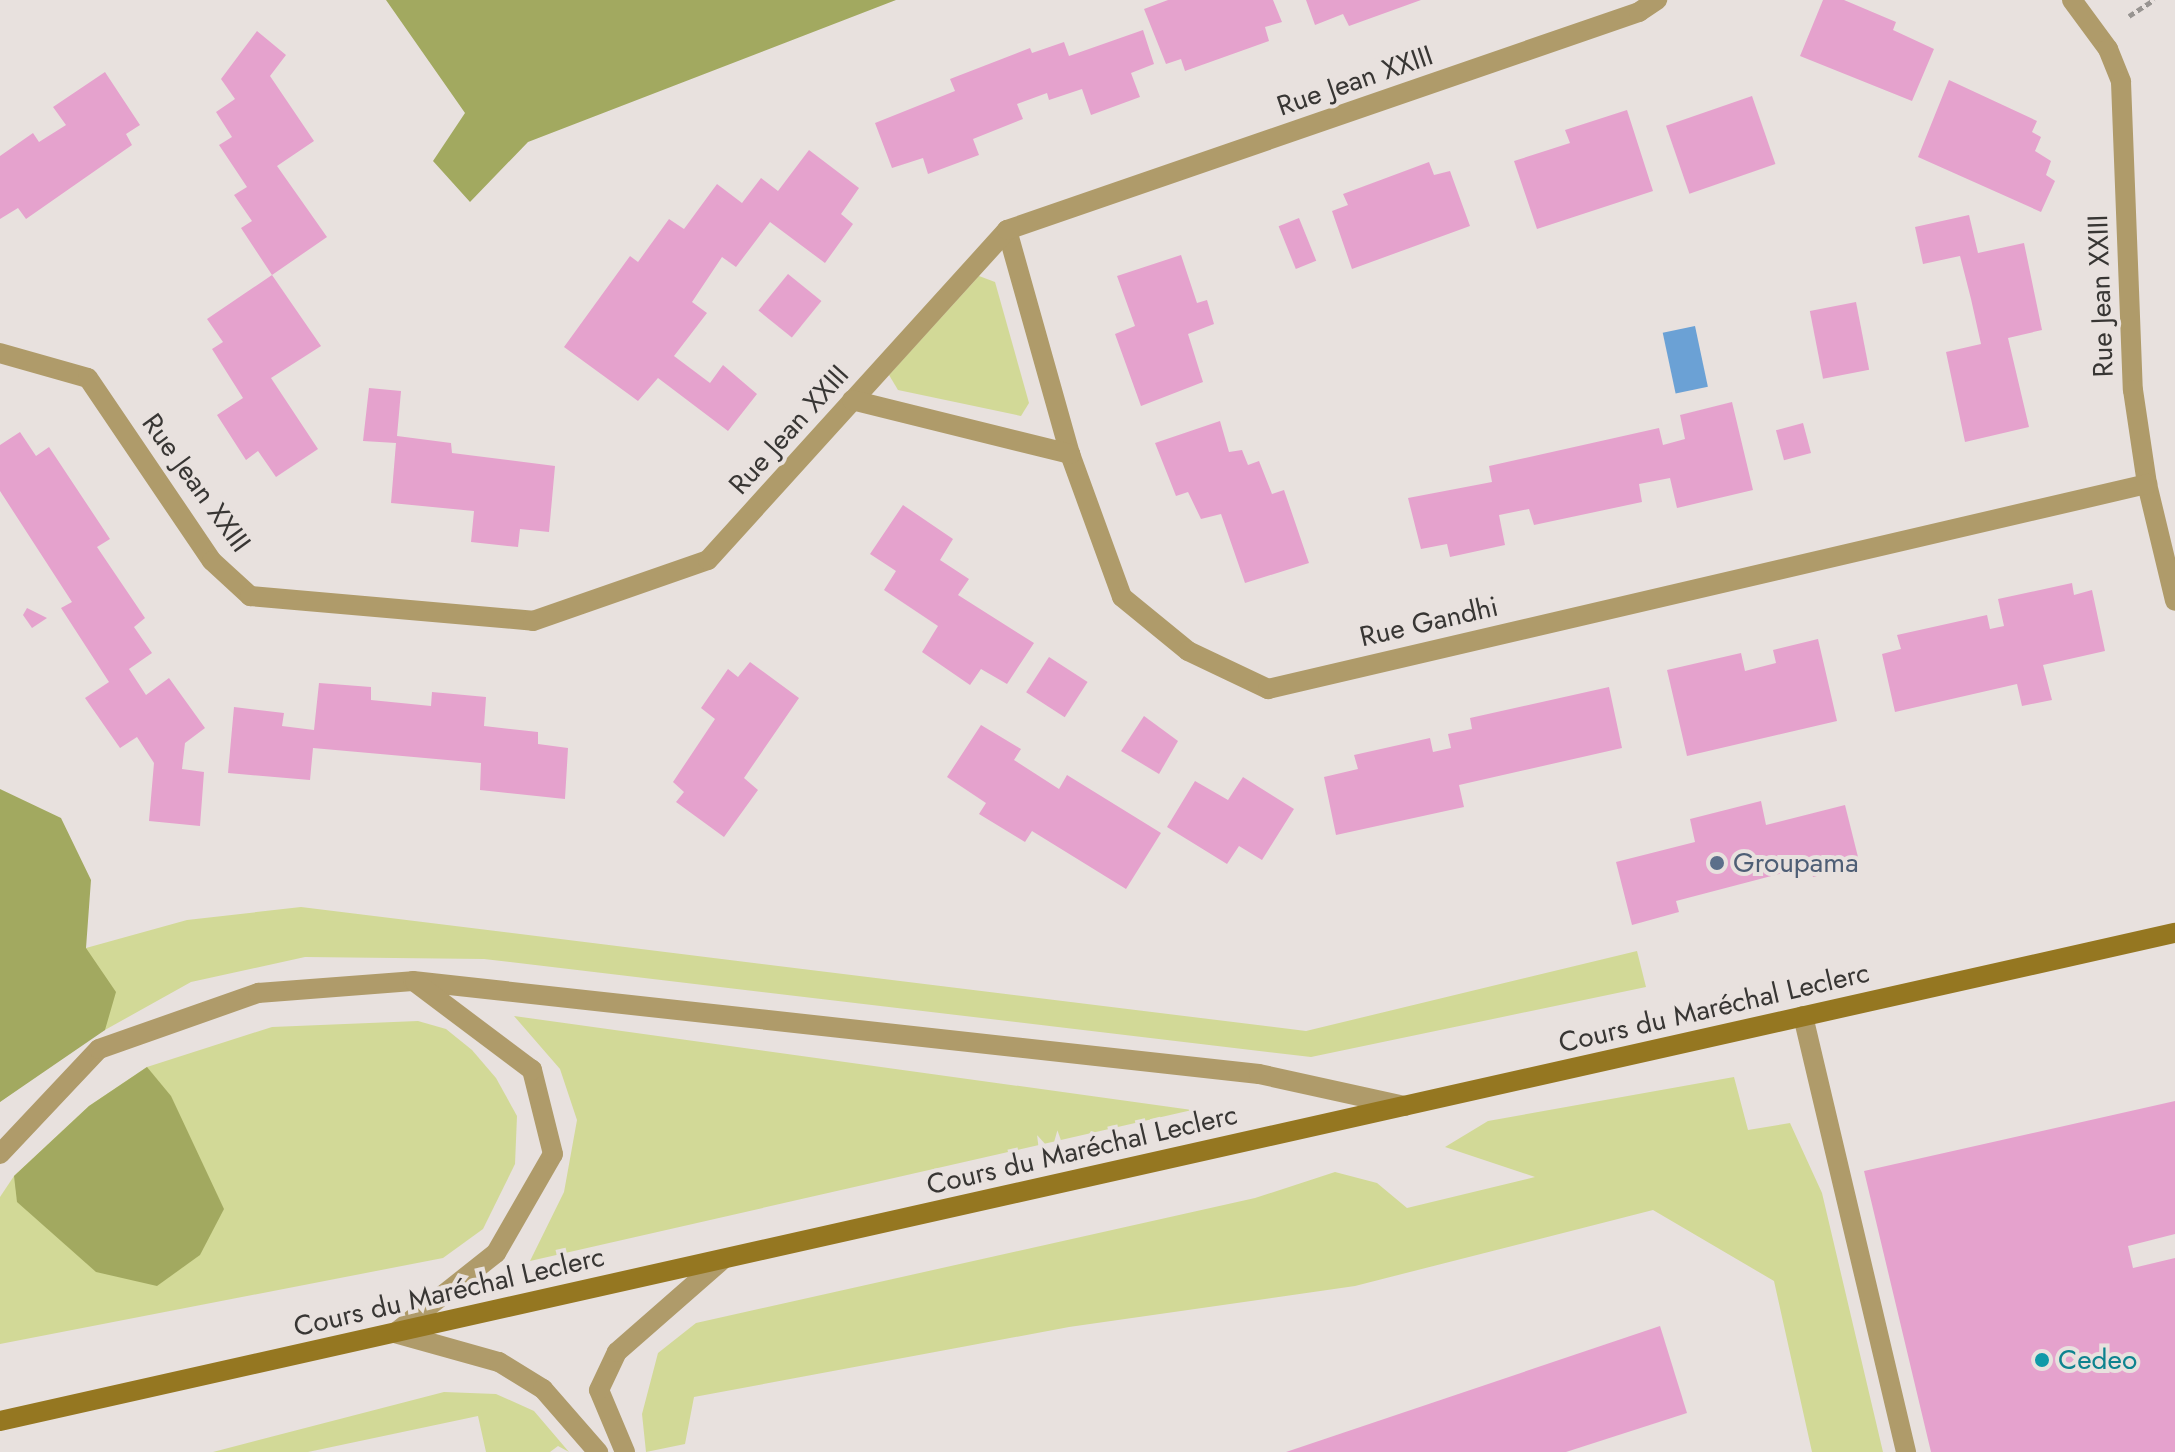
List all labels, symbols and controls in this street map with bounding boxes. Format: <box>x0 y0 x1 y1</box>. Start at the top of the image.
street label: Rue Jean XXIII <box>1273 39 1437 123</box>
street label: Rue Jean XXIII <box>2081 214 2121 378</box>
street label: Rue Jean XXIII <box>722 358 856 502</box>
street label: Rue Jean XXIII <box>135 407 257 559</box>
street label: Rue Gandhi <box>1357 590 1501 654</box>
place label: Groupama <box>1733 846 1859 880</box>
marker: Groupama <box>1708 854 1726 872</box>
street label: Cours du Maréchal Leclerc <box>1556 956 1872 1060</box>
street label: Cours du Maréchal Leclerc <box>924 1098 1240 1202</box>
street label: Cours du Maréchal Leclerc <box>291 1240 607 1344</box>
place label: Cedeo <box>2058 1343 2137 1377</box>
marker: Cedeo <box>2033 1351 2051 1369</box>

